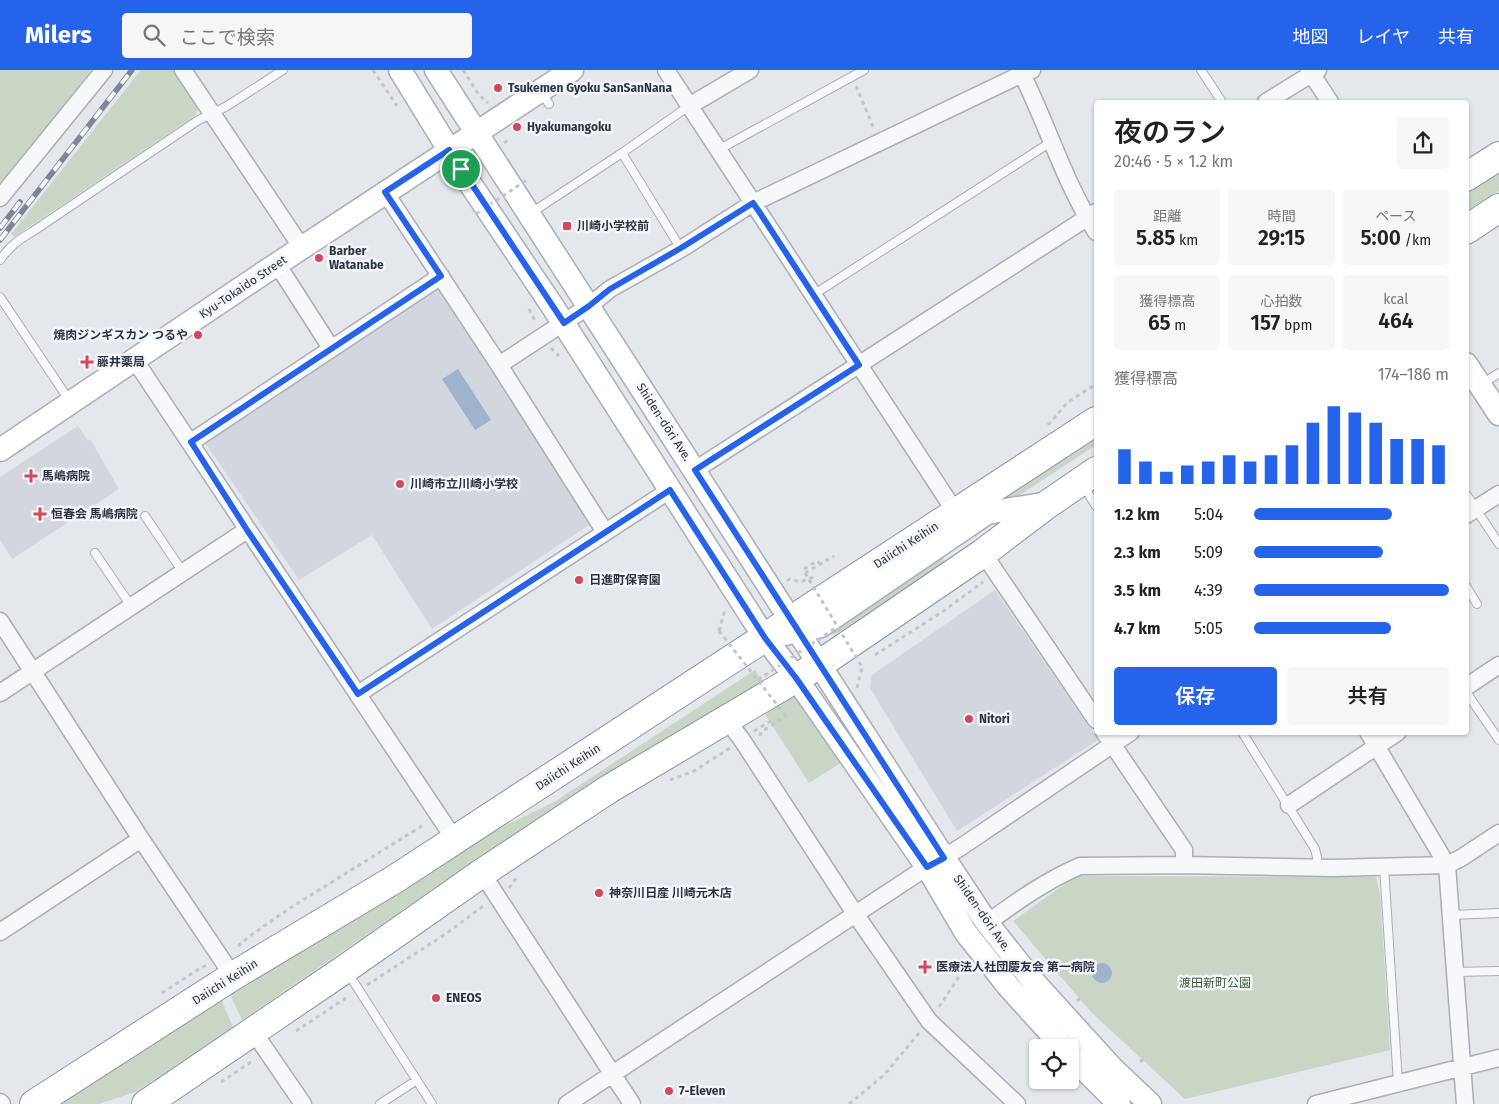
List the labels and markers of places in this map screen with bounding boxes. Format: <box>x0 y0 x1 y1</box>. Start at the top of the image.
place label: Tsukemen Gyoku SanSanNana <box>508 81 672 95</box>
marker: Tsukemen Gyoku SanSanNana <box>492 82 504 94</box>
place label: Hyakumangoku <box>527 120 611 134</box>
marker: Hyakumangoku <box>511 121 523 133</box>
pin <box>440 148 482 190</box>
place label: 川崎小学校前 <box>577 219 649 233</box>
marker: 川崎小学校前 <box>561 220 573 232</box>
place label: Barber Watanabe <box>329 244 384 272</box>
marker: Barber Watanabe <box>313 252 325 264</box>
place label: 焼肉ジンギスカン つるや <box>53 328 188 342</box>
marker: 焼肉ジンギスカン つるや <box>192 329 204 341</box>
place label: 藤井薬局 <box>97 355 145 369</box>
marker: 藤井薬局 <box>81 356 93 368</box>
marker: 馬嶋病院 <box>24 469 38 483</box>
place label: 馬嶋病院 <box>42 469 90 483</box>
place label: 川崎市立川崎小学校 <box>410 477 518 491</box>
marker: 川崎市立川崎小学校 <box>394 478 406 490</box>
marker: 恒春会 馬嶋病院 <box>33 507 47 521</box>
place label: 恒春会 馬嶋病院 <box>51 507 138 521</box>
place label: 日進町保育園 <box>589 573 661 587</box>
marker: 日進町保育園 <box>573 574 585 586</box>
place label: Nitori <box>979 712 1010 726</box>
marker: Nitori <box>963 713 975 725</box>
place label: 神奈川日産 川崎元木店 <box>609 886 732 900</box>
marker: 神奈川日産 川崎元木店 <box>593 887 605 899</box>
marker: 医療法人社団慶友会 第一病院 <box>918 960 932 974</box>
place label: 医療法人社団慶友会 第一病院 <box>936 960 1095 974</box>
place label: ENEOS <box>446 991 482 1005</box>
marker: ENEOS <box>430 992 442 1004</box>
place label: 7-Eleven <box>679 1084 725 1098</box>
marker: 7-Eleven <box>663 1085 675 1097</box>

